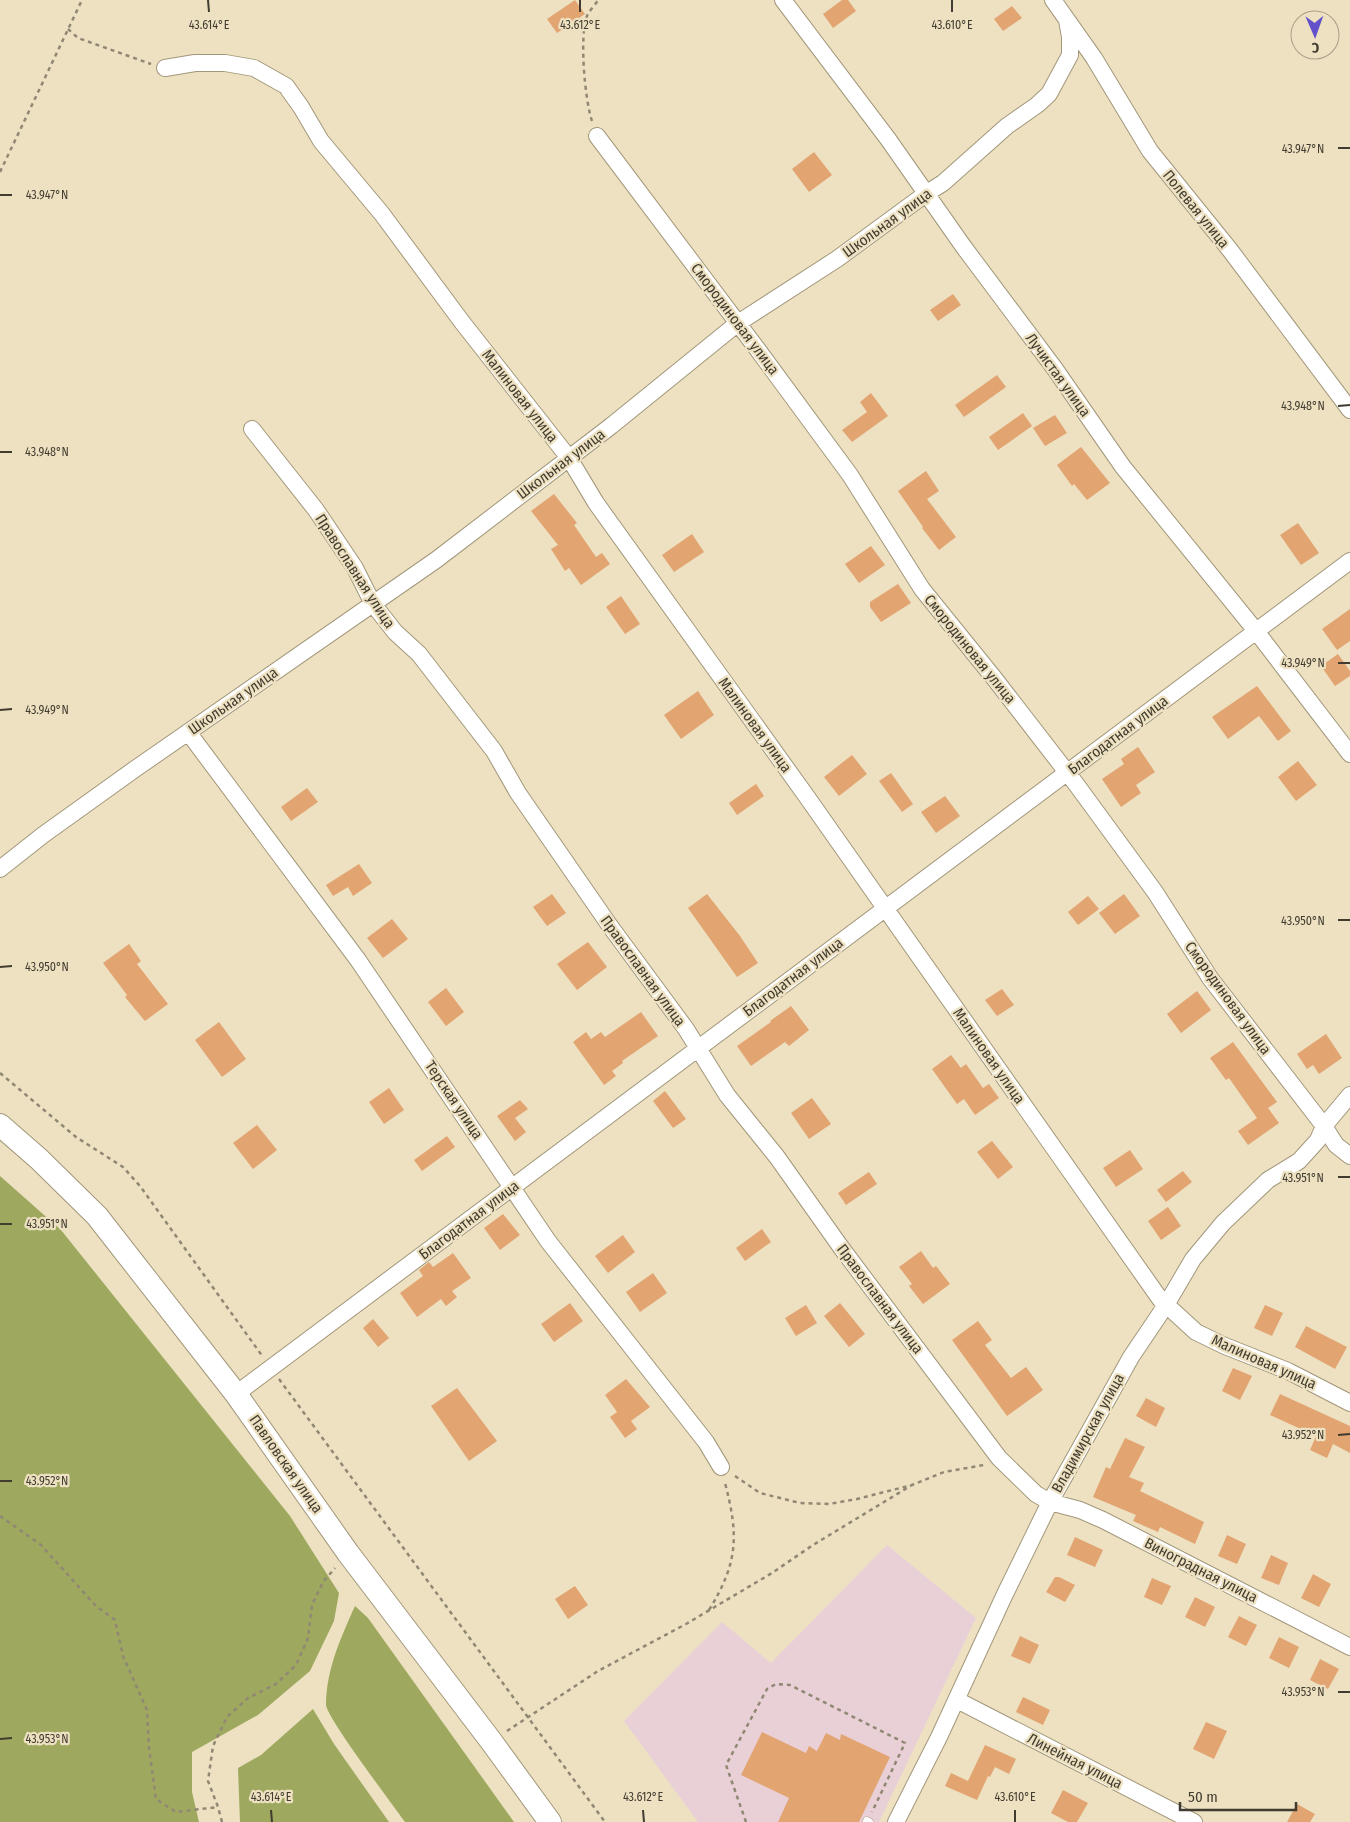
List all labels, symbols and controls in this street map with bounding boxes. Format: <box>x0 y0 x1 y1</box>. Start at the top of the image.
north arrow <box>1290 10 1340 60</box>
text: 43.614°E <box>189 18 230 32</box>
text: 43.612°E <box>560 18 600 32</box>
text: 43.610°E <box>931 18 973 32</box>
text: С <box>1311 39 1319 56</box>
text: 43.947°N <box>1282 142 1324 156</box>
street label: Полевая улица <box>1159 166 1233 252</box>
street label: Школьная улица <box>839 185 935 261</box>
text: 43.947°N <box>26 188 68 202</box>
street label: Смородиновая улица <box>687 260 783 378</box>
street label: Лучистая улица <box>1022 330 1094 420</box>
street label: Малиновая улица <box>478 346 562 446</box>
text: 43.948°N <box>1281 399 1325 413</box>
street label: Школьная улица <box>513 425 609 503</box>
text: 43.948°N <box>25 445 69 459</box>
street label: Православная улица <box>311 511 399 631</box>
street label: Смородиновая улица <box>920 591 1020 707</box>
text: 43.949°N <box>1281 656 1325 670</box>
street label: Школьная улица <box>185 663 281 739</box>
street label: Малиновая улица <box>715 674 795 776</box>
street label: Благодатная улица <box>1064 692 1172 778</box>
text: 43.949°N <box>25 703 69 717</box>
street label: Православная улица <box>597 912 689 1030</box>
text: 43.950°N <box>1281 914 1325 928</box>
street label: Благодатная улица <box>739 934 847 1020</box>
street label: Смородиновая улица <box>1181 938 1275 1058</box>
text: 43.950°N <box>25 960 69 974</box>
street label: Малиновая улица <box>949 1005 1029 1107</box>
street label: Терская улица <box>421 1057 487 1143</box>
text: 43.951°N <box>1282 1171 1324 1185</box>
street label: Благодатная улица <box>415 1177 523 1263</box>
text: 43.951°N <box>26 1217 68 1231</box>
street label: Православная улица <box>833 1241 927 1357</box>
street label: Малиновая улица <box>1209 1331 1319 1393</box>
street label: Владимирская улица <box>1048 1370 1128 1496</box>
street label: Павловская улица <box>245 1411 327 1517</box>
text: 43.952°N <box>1282 1428 1324 1442</box>
text: 43.952°N <box>26 1474 68 1488</box>
street label: Виноградная улица <box>1141 1534 1261 1606</box>
text: 43.953°N <box>1282 1685 1324 1699</box>
street label: Линейная улица <box>1024 1729 1126 1793</box>
text: 43.953°N <box>26 1732 68 1746</box>
scale bar <box>1180 1780 1296 1812</box>
text: 50 m <box>1188 1788 1218 1806</box>
text: 43.614°E <box>251 1790 292 1804</box>
text: 43.612°E <box>623 1790 663 1804</box>
text: 43.610°E <box>994 1790 1036 1804</box>

